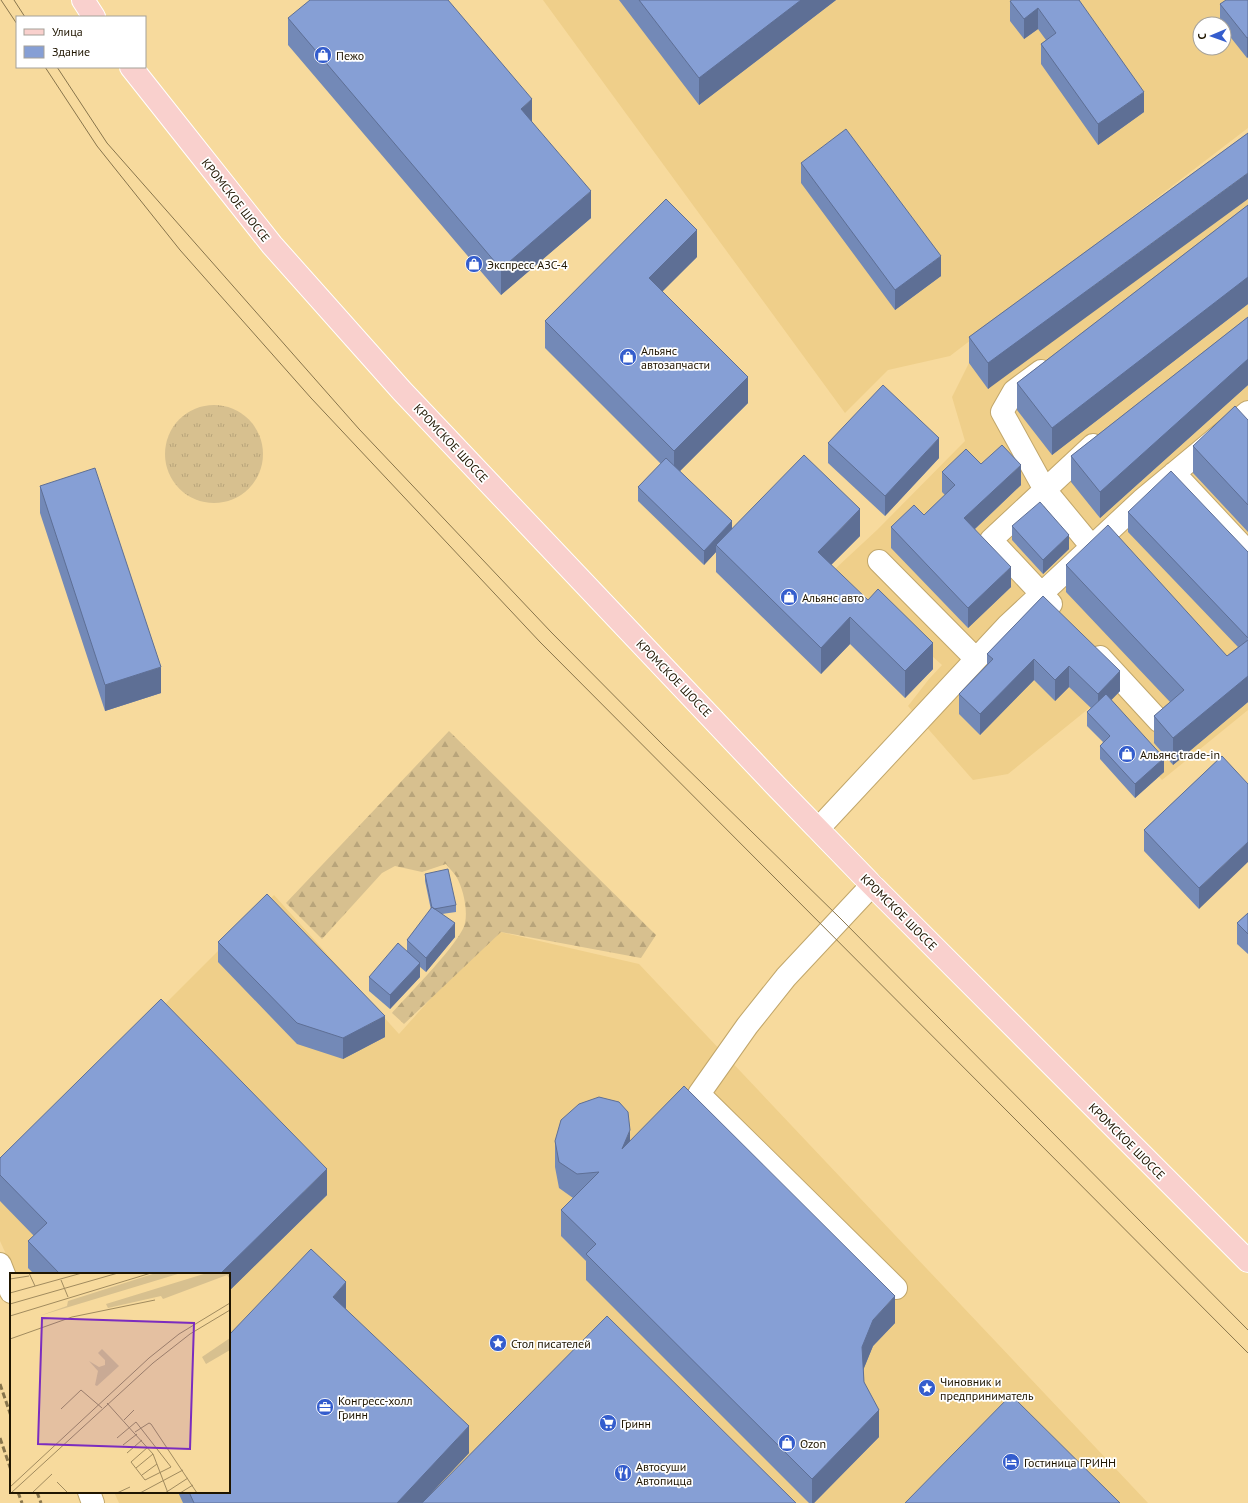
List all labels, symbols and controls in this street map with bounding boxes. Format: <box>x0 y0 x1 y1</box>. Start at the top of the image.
legend <box>16 16 146 68</box>
north arrow <box>1192 16 1232 56</box>
text: Улица <box>52 24 83 39</box>
text: С <box>1195 33 1209 40</box>
text: Здание <box>52 44 90 59</box>
shop icon: Пежо <box>313 45 333 65</box>
place label: Пежо <box>336 48 364 63</box>
street label: КРОМСКОЕ ШОССЕ <box>199 155 273 245</box>
shop icon: Экспресс АЗС-4 <box>464 254 484 274</box>
place label: Экспресс АЗС-4 <box>487 257 568 272</box>
place label: Альянс автозапчасти <box>641 343 710 372</box>
shop icon: Альянс автозапчасти <box>618 347 638 367</box>
street label: КРОМСКОЕ ШОССЕ <box>411 401 491 485</box>
shop icon: Альянс авто <box>779 587 799 607</box>
place label: Альянс авто <box>802 590 864 605</box>
street label: КРОМСКОЕ ШОССЕ <box>633 636 715 720</box>
shop icon: Альянс trade-in <box>1117 744 1137 764</box>
place label: Альянс trade-in <box>1140 747 1220 762</box>
street label: КРОМСКОЕ ШОССЕ <box>858 871 940 953</box>
street label: КРОМСКОЕ ШОССЕ <box>1086 1100 1168 1182</box>
inset map <box>10 1273 230 1493</box>
place icon: Стол писателей <box>488 1333 508 1353</box>
place label: Стол писателей <box>511 1336 591 1351</box>
place label: Чиновник и предприниматель <box>940 1374 1034 1403</box>
place icon: Чиновник и предприниматель <box>917 1378 937 1398</box>
place label: Конгресс-холл Гринн <box>338 1393 413 1422</box>
office icon: Конгресс-холл Гринн <box>315 1397 335 1417</box>
supermarket icon: Гринн <box>598 1413 618 1433</box>
place label: Гринн <box>621 1416 651 1431</box>
shop icon: Ozon <box>777 1433 797 1453</box>
place label: Ozon <box>800 1436 826 1451</box>
hotel icon: Гостиница ГРИНН <box>1001 1452 1021 1472</box>
place label: Гостиница ГРИНН <box>1024 1455 1116 1470</box>
place label: Автосуши Автопицца <box>636 1459 692 1488</box>
restaurant icon: Автосуши Автопицца <box>613 1463 633 1483</box>

